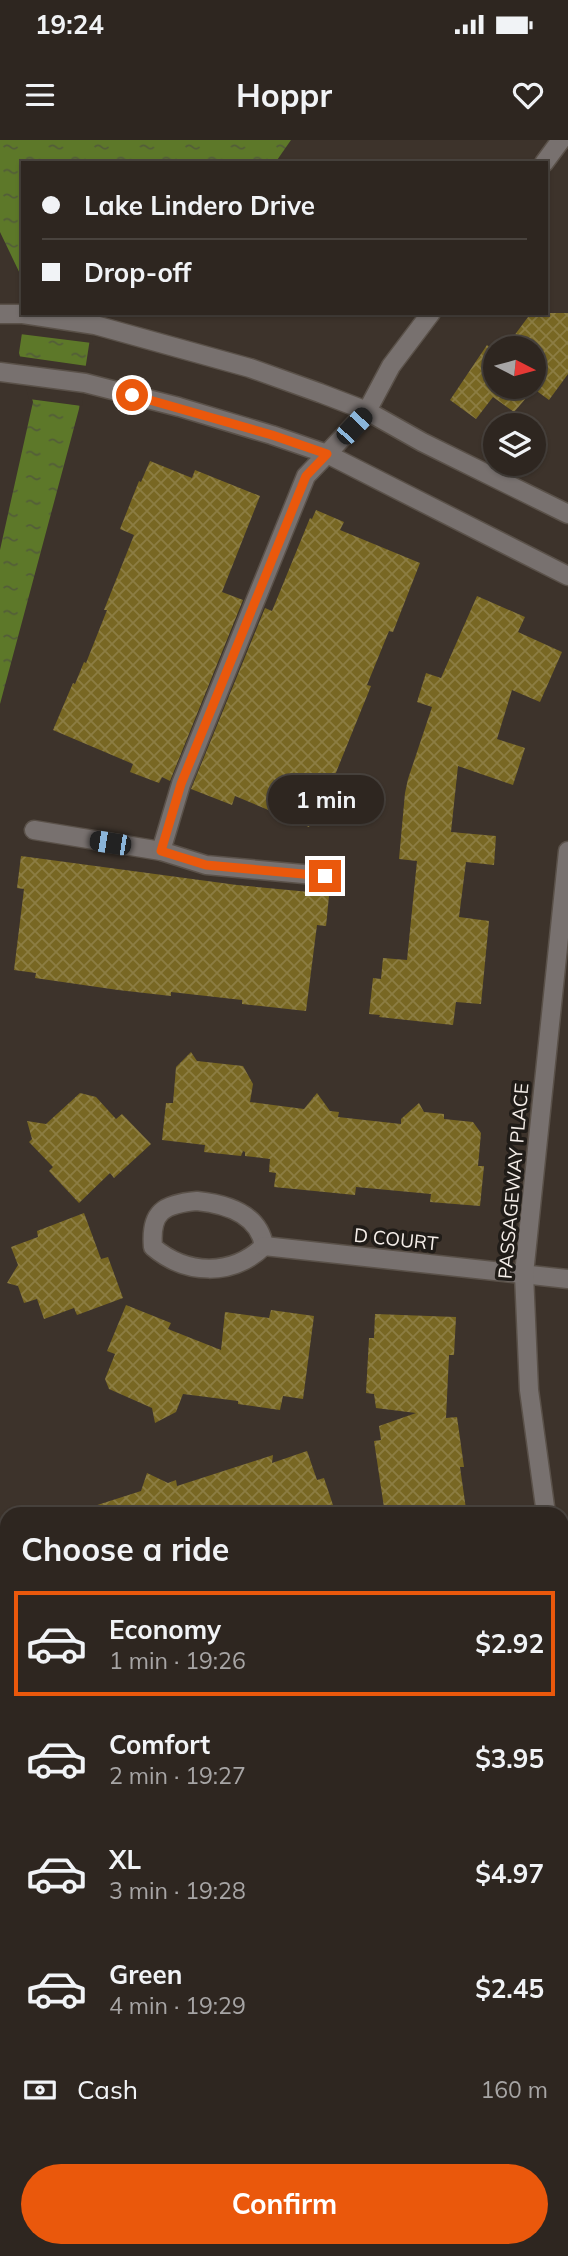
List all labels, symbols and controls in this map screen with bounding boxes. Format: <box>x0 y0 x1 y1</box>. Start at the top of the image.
text: 19:24 <box>35 8 104 41</box>
text: Hoppr <box>236 75 332 115</box>
icon: menu <box>21 76 59 114</box>
icon: heart <box>509 76 547 114</box>
text: Lake Lindero Drive <box>84 189 315 222</box>
text: Drop-off <box>84 256 191 289</box>
north arrow <box>483 336 546 399</box>
map controls <box>483 336 546 476</box>
route start <box>116 379 148 411</box>
car <box>332 403 377 449</box>
button: layers <box>483 413 546 476</box>
callout: 1 min <box>267 774 383 824</box>
text: 1 min <box>296 785 356 814</box>
car <box>88 829 133 857</box>
route end <box>309 860 341 892</box>
street label: PASSAGEWAY PLACE <box>492 1082 534 1280</box>
street label: D COURT <box>353 1223 440 1255</box>
text: Choose a ride <box>21 1529 229 1569</box>
icon: car <box>25 1612 88 1675</box>
text: Economy <box>109 1613 221 1646</box>
text: $2.92 <box>475 1627 544 1660</box>
text: 1 min · 19:26 <box>109 1646 246 1675</box>
icon: car <box>25 1727 88 1790</box>
text: Comfort <box>109 1728 210 1761</box>
text: $3.95 <box>475 1742 544 1775</box>
text: 2 min · 19:27 <box>109 1761 246 1790</box>
icon: car <box>25 1842 88 1905</box>
text: XL <box>109 1843 141 1876</box>
text: $4.97 <box>475 1857 544 1890</box>
text: 3 min · 19:28 <box>109 1876 246 1905</box>
icon: car <box>25 1957 88 2020</box>
text: Green <box>109 1958 182 1991</box>
text: $2.45 <box>475 1972 544 2005</box>
text: 4 min · 19:29 <box>109 1991 246 2020</box>
icon: cash <box>21 2071 59 2109</box>
text: Cash <box>77 2073 138 2106</box>
text: 160 m <box>480 2075 548 2104</box>
button: Confirm <box>21 2164 548 2244</box>

